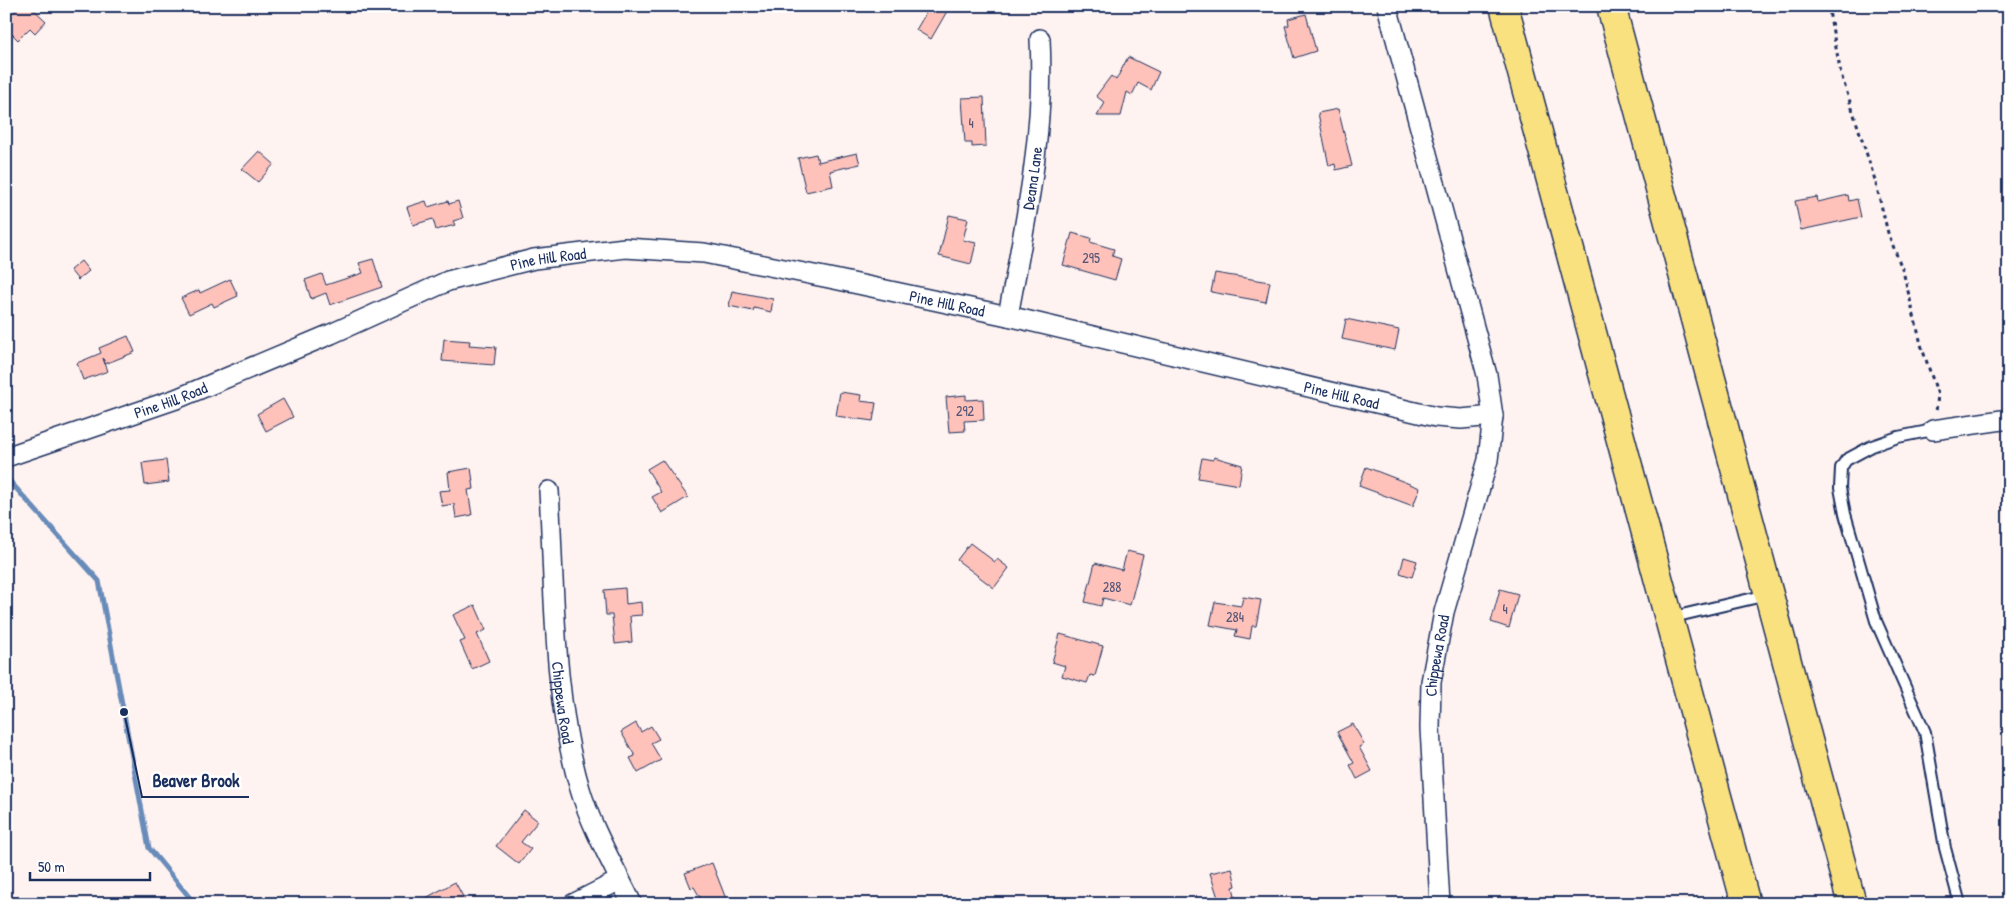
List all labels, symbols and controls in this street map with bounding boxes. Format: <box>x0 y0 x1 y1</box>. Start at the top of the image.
house number: 4 <box>968 113 974 132</box>
street label: Deana Lane <box>1017 145 1047 211</box>
street label: Pine Hill Road <box>508 242 587 276</box>
house number: 295 <box>1082 248 1100 267</box>
street label: Pine Hill Road <box>907 284 987 322</box>
street label: Pine Hill Road <box>1302 375 1381 414</box>
street label: Pine Hill Road <box>131 376 210 424</box>
house number: 292 <box>956 401 975 420</box>
house number: 288 <box>1103 577 1121 596</box>
house number: 4 <box>1502 599 1508 618</box>
house number: 284 <box>1226 607 1244 626</box>
street label: Chippewa Road <box>1420 613 1454 697</box>
street label: Chippewa Road <box>547 660 580 746</box>
callout: Beaver Brook <box>142 764 249 797</box>
text: Beaver Brook <box>153 768 240 793</box>
scale bar <box>30 850 150 882</box>
text: 50 m <box>38 856 65 877</box>

